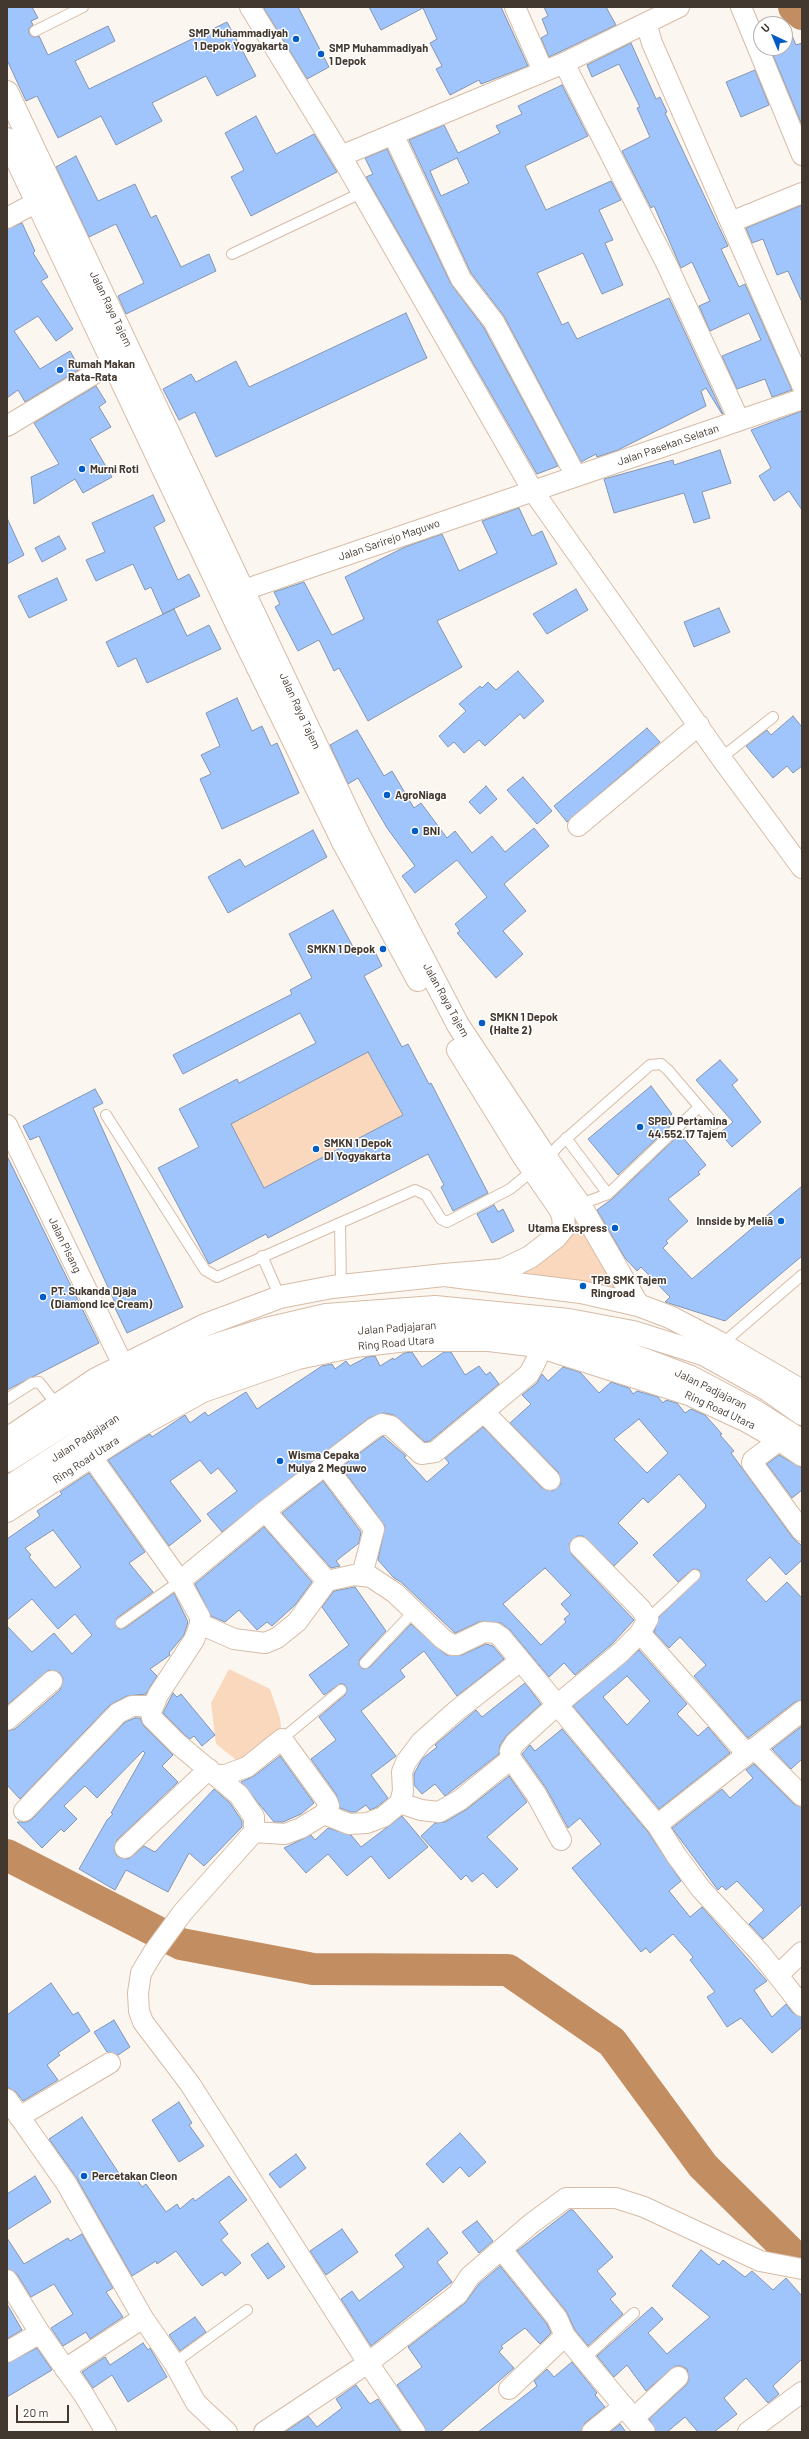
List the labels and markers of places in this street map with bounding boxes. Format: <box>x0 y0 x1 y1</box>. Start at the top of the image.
place label: SMP Muhammadiyah 1 Depok Yogyakarta <box>189 26 288 52</box>
marker: SMP Muhammadiyah 1 Depok Yogyakarta <box>291 34 301 44</box>
place label: SMP Muhammadiyah 1 Depok <box>329 41 428 67</box>
marker: SMP Muhammadiyah 1 Depok <box>316 49 326 59</box>
place label: Rumah Makan Rata-Rata <box>68 357 135 383</box>
marker: Rumah Makan Rata-Rata <box>55 365 65 375</box>
place label: Murni Roti <box>90 462 139 476</box>
marker: Murni Roti <box>77 464 87 474</box>
place label: AgroNiaga <box>395 788 446 802</box>
marker: AgroNiaga <box>382 790 392 800</box>
place label: BNI <box>423 824 440 838</box>
marker: BNI <box>410 826 420 836</box>
place label: SMKN 1 Depok <box>307 942 375 956</box>
marker: SMKN 1 Depok <box>378 944 388 954</box>
place label: SMKN 1 Depok (Halte 2) <box>490 1010 558 1036</box>
marker: SMKN 1 Depok (Halte 2) <box>477 1018 487 1028</box>
place label: SPBU Pertamina 44.552.17 Tajem <box>648 1114 727 1140</box>
marker: SPBU Pertamina 44.552.17 Tajem <box>635 1122 645 1132</box>
place label: SMKN 1 Depok DI Yogyakarta <box>324 1136 392 1162</box>
marker: SMKN 1 Depok DI Yogyakarta <box>311 1144 321 1154</box>
place label: Innside by Meliã <box>696 1214 773 1228</box>
marker: Innside by Meliã <box>776 1216 786 1226</box>
place label: Utama Ekspress <box>528 1221 607 1235</box>
marker: Utama Ekspress <box>610 1223 620 1233</box>
place label: TPB SMK Tajem Ringroad <box>591 1273 666 1299</box>
marker: TPB SMK Tajem Ringroad <box>578 1281 588 1291</box>
place label: PT. Sukanda Djaja (Diamond Ice Cream) <box>51 1284 152 1310</box>
marker: PT. Sukanda Djaja (Diamond Ice Cream) <box>38 1292 48 1302</box>
place label: Wisma Cepaka Mulya 2 Meguwo <box>288 1448 367 1474</box>
marker: Wisma Cepaka Mulya 2 Meguwo <box>275 1456 285 1466</box>
place label: Percetakan Cleon <box>92 2169 177 2183</box>
marker: Percetakan Cleon <box>79 2171 89 2181</box>

